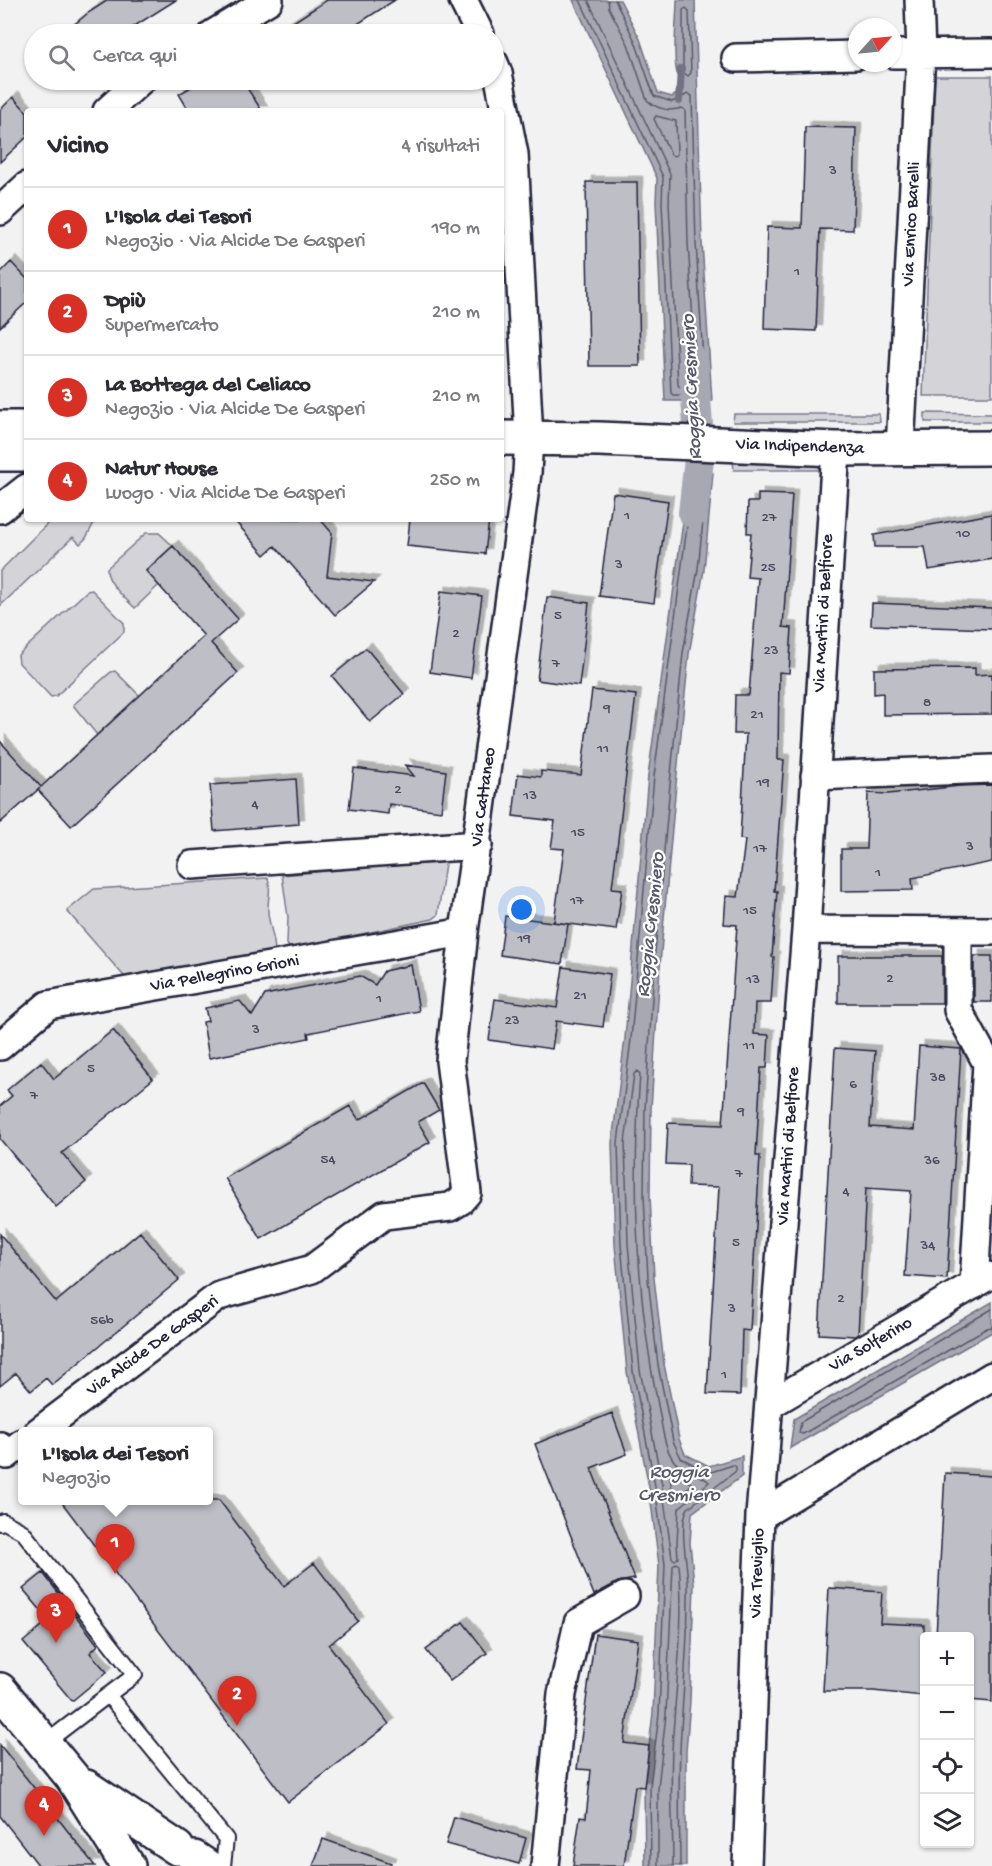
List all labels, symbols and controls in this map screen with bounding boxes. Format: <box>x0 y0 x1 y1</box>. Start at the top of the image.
north arrow <box>848 18 902 72</box>
search box <box>24 24 504 90</box>
icon: search <box>45 41 78 74</box>
text: Cerca qui <box>93 44 177 70</box>
text: Vicino <box>48 132 108 163</box>
text: 4 risultati <box>401 136 480 159</box>
street label: Via Enrico Barelli <box>898 161 926 288</box>
house number: 3 <box>828 162 837 180</box>
text: L'Isola dei Tesori <box>105 205 252 231</box>
text: 1 <box>63 218 72 241</box>
text: 190 m <box>432 218 480 241</box>
text: Negozio · Via Alcide De Gasperi <box>105 231 366 254</box>
house number: 1 <box>793 263 800 281</box>
text: Dpiù <box>105 289 145 315</box>
text: 2 <box>63 302 72 325</box>
text: 210 m <box>432 302 480 325</box>
water label: Roggia Cresmiero <box>678 312 708 460</box>
text: Supermercato <box>105 315 219 338</box>
text: La Bottega del Celiaco <box>105 373 311 399</box>
text: 3 <box>62 386 73 409</box>
text: 210 m <box>432 386 480 409</box>
text: Negozio · Via Alcide De Gasperi <box>105 399 366 422</box>
street label: Via Indipendenza <box>734 434 866 460</box>
text: Natur House <box>105 457 218 483</box>
text: 4 <box>63 470 72 493</box>
text: 250 m <box>429 470 480 493</box>
text: Luogo · Via Alcide De Gasperi <box>105 483 346 506</box>
house number: 1 <box>623 507 630 525</box>
house number: 27 <box>761 509 778 527</box>
house number: 10 <box>955 525 971 543</box>
street label: Via Martiri di Belfiore <box>809 533 839 694</box>
house number: 3 <box>614 556 623 574</box>
house number: 25 <box>760 559 776 577</box>
house number: 5 <box>554 607 562 625</box>
house number: 2 <box>452 625 460 643</box>
house number: 23 <box>763 642 779 660</box>
house number: 7 <box>551 655 561 673</box>
house number: 8 <box>923 694 931 712</box>
house number: 9 <box>602 700 611 718</box>
house number: 21 <box>750 706 764 724</box>
house number: 11 <box>596 740 609 758</box>
street label: Via Cattaneo <box>467 746 501 849</box>
house number: 19 <box>755 774 770 792</box>
house number: 2 <box>394 781 402 799</box>
house number: 13 <box>522 787 537 805</box>
house number: 4 <box>251 796 259 814</box>
house number: 15 <box>570 824 585 842</box>
house number: 3 <box>965 838 974 856</box>
house number: 17 <box>752 840 768 858</box>
water label: Roggia Cresmiero <box>633 850 671 999</box>
house number: 1 <box>874 864 881 882</box>
house number: 17 <box>569 892 585 910</box>
your location <box>507 895 536 924</box>
house number: 15 <box>742 902 757 920</box>
house number: 19 <box>516 930 531 948</box>
street label: Via Pellegrino Grioni <box>148 951 301 998</box>
house number: 2 <box>886 970 894 988</box>
house number: 13 <box>745 971 760 989</box>
house number: 21 <box>573 987 587 1005</box>
house number: 1 <box>375 990 382 1008</box>
house number: 23 <box>504 1012 520 1030</box>
house number: 3 <box>251 1021 260 1039</box>
house number: 11 <box>742 1037 755 1055</box>
house number: 5 <box>87 1060 95 1078</box>
street label: Via Martiri di Belfiore <box>773 1066 805 1227</box>
house number: 38 <box>929 1069 946 1087</box>
house number: 6 <box>849 1076 857 1094</box>
house number: 7 <box>29 1087 39 1105</box>
house number: 9 <box>736 1103 745 1121</box>
house number: 54 <box>321 1151 336 1169</box>
house number: 36 <box>923 1152 940 1170</box>
house number: 7 <box>734 1165 744 1183</box>
house number: 4 <box>842 1183 850 1201</box>
house number: 5 <box>732 1234 740 1252</box>
house number: 34 <box>920 1237 935 1255</box>
house number: 2 <box>837 1290 845 1308</box>
street label: Via Alcide De Gasperi <box>82 1291 223 1402</box>
house number: 3 <box>727 1300 736 1318</box>
house number: 56b <box>90 1312 114 1330</box>
street label: Via Solferino <box>825 1313 916 1378</box>
house number: 1 <box>720 1366 727 1384</box>
popup <box>18 1427 213 1505</box>
text: L'Isola dei Tesori <box>42 1442 189 1468</box>
water label: Roggia Cresmiero <box>638 1462 722 1508</box>
text: Negozio <box>42 1468 111 1491</box>
pin: 1 <box>96 1524 134 1574</box>
street label: Via Treviglio <box>746 1528 770 1619</box>
pin: 3 <box>36 1594 76 1643</box>
map controls <box>920 1632 974 1848</box>
button: + <box>920 1632 974 1686</box>
pin: 2 <box>218 1676 256 1726</box>
button: − <box>920 1686 974 1740</box>
button: locate <box>920 1740 974 1794</box>
pin: 4 <box>24 1786 63 1836</box>
button: layers <box>920 1794 974 1848</box>

